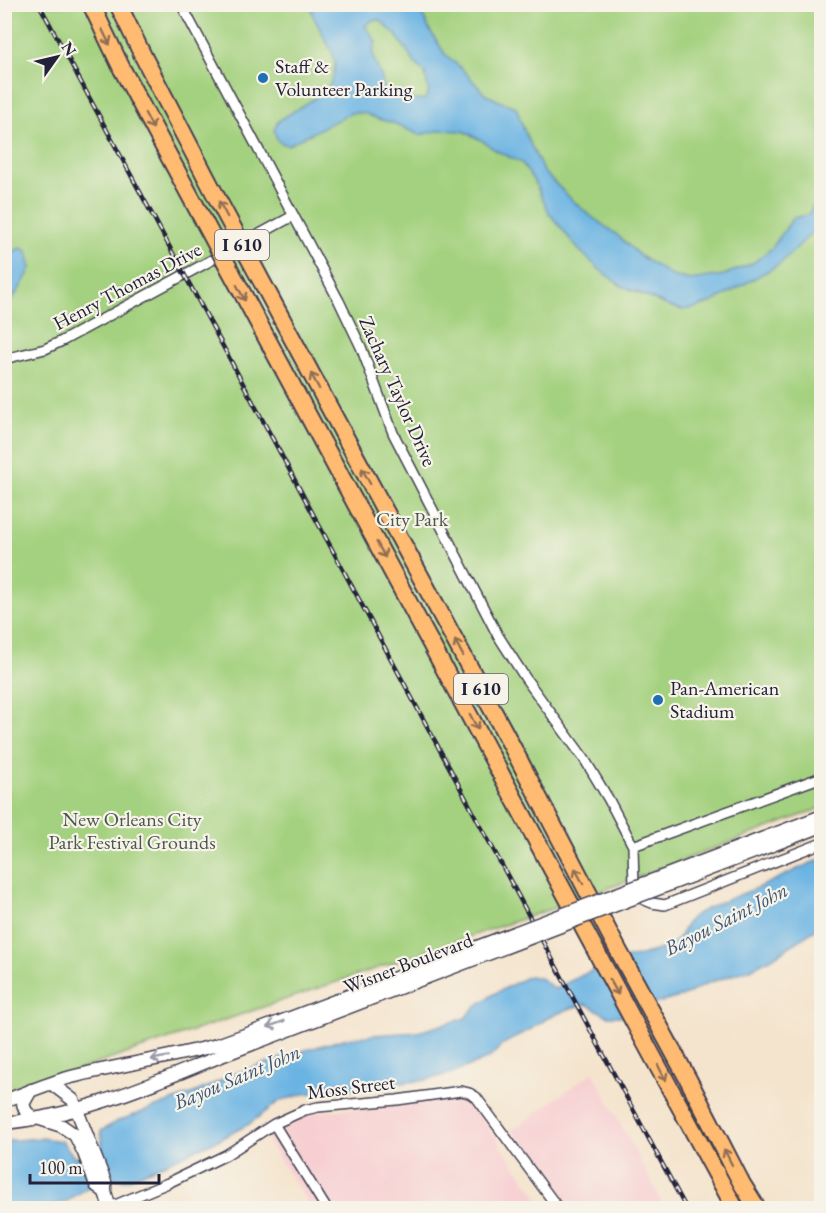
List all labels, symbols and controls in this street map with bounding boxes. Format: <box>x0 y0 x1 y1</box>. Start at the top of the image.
north arrow <box>27 27 87 87</box>
one-way arrow <box>101 28 113 46</box>
text: N <box>57 38 81 60</box>
place label: Staff & Volunteer Parking <box>275 53 413 102</box>
marker: Staff & Volunteer Parking <box>256 71 270 85</box>
one-way arrow <box>144 112 156 130</box>
one-way arrow <box>217 201 229 218</box>
road number: I 610 <box>215 230 269 260</box>
street label: Henry Thomas Drive <box>48 236 206 336</box>
one-way arrow <box>235 284 247 301</box>
street label: Zachary Taylor Drive <box>353 312 443 470</box>
one-way arrow <box>309 373 321 390</box>
one-way arrow <box>360 468 372 485</box>
park label: City Park <box>376 506 449 532</box>
one-way arrow <box>375 541 387 558</box>
one-way arrow <box>453 639 464 657</box>
road number: I 610 <box>454 674 508 704</box>
place label: Pan-American Stadium <box>670 675 780 724</box>
marker: Pan-American Stadium <box>651 693 665 707</box>
one-way arrow <box>469 712 480 730</box>
park label: New Orleans City Park Festival Grounds <box>48 806 216 855</box>
one-way arrow <box>573 867 585 885</box>
water label: Bayou Saint John <box>658 876 792 962</box>
street label: Wisner Boulevard <box>340 926 477 1000</box>
one-way arrow <box>609 978 621 995</box>
one-way arrow <box>267 1019 286 1030</box>
water label: Bayou Saint John <box>168 1038 304 1116</box>
one-way arrow <box>151 1053 171 1064</box>
one-way arrow <box>657 1064 668 1082</box>
street label: Moss Street <box>306 1069 397 1105</box>
scale bar <box>30 1147 159 1185</box>
one-way arrow <box>722 1149 734 1167</box>
text: 100 m <box>39 1156 83 1179</box>

